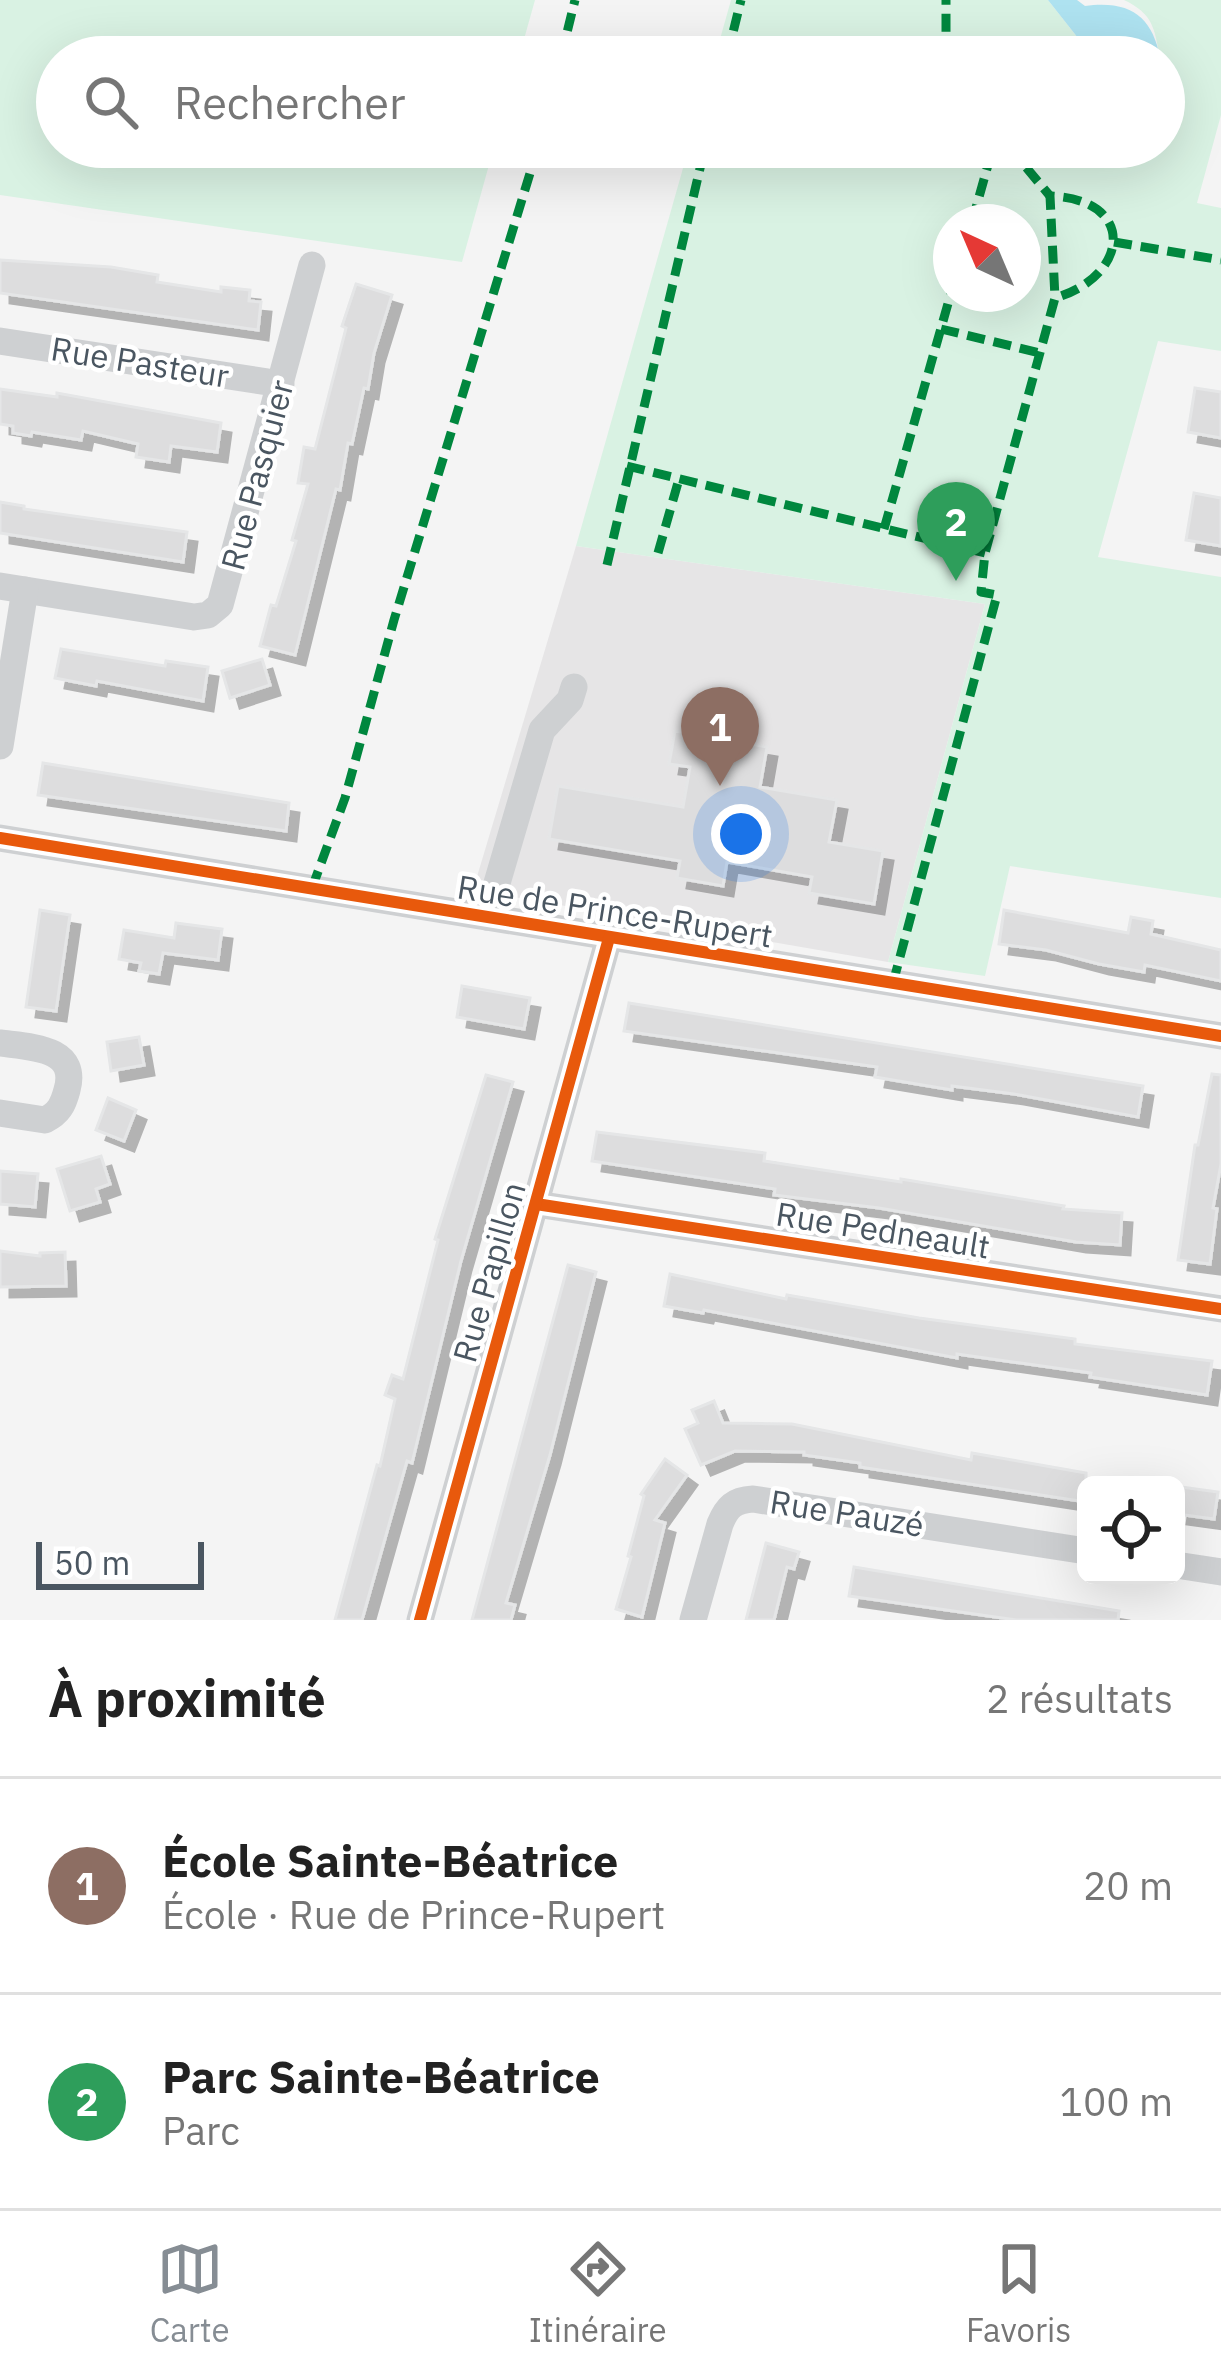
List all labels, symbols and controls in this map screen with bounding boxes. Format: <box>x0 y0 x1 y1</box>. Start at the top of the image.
search box <box>36 36 1185 168</box>
icon: search <box>78 69 144 135</box>
text: Rechercher <box>174 73 405 131</box>
north arrow <box>933 204 1041 312</box>
street label: Rue Pasteur <box>48 326 232 397</box>
street label: Rue Pasquier <box>210 375 303 575</box>
pin: 2 <box>917 482 995 581</box>
pin: 1 <box>681 687 759 786</box>
your location <box>711 804 771 864</box>
street label: Rue de Prince-Rupert <box>454 864 776 957</box>
street label: Rue Papillon <box>442 1177 535 1367</box>
street label: Rue Pedneault <box>773 1191 993 1268</box>
map controls <box>1077 1476 1185 1584</box>
button: locate <box>1077 1476 1185 1584</box>
street label: Rue Pauzé <box>767 1479 927 1546</box>
scale bar <box>36 1536 204 1589</box>
text: 50 m <box>54 1541 130 1584</box>
text: À proximité <box>48 1665 326 1731</box>
text: 2 résultats <box>986 1673 1173 1724</box>
text: École Sainte-Béatrice <box>162 1831 618 1889</box>
text: 1 <box>75 1860 99 1911</box>
text: 20 m <box>1083 1860 1173 1911</box>
text: École · Rue de Prince-Rupert <box>162 1889 665 1940</box>
text: Parc Sainte-Béatrice <box>162 2047 600 2105</box>
text: 2 <box>75 2076 99 2127</box>
text: 100 m <box>1060 2076 1173 2127</box>
text: Parc <box>162 2105 240 2156</box>
tab: Carte <box>150 2236 230 2351</box>
tab: Itinéraire <box>529 2236 667 2351</box>
tab: Favoris <box>966 2236 1071 2351</box>

